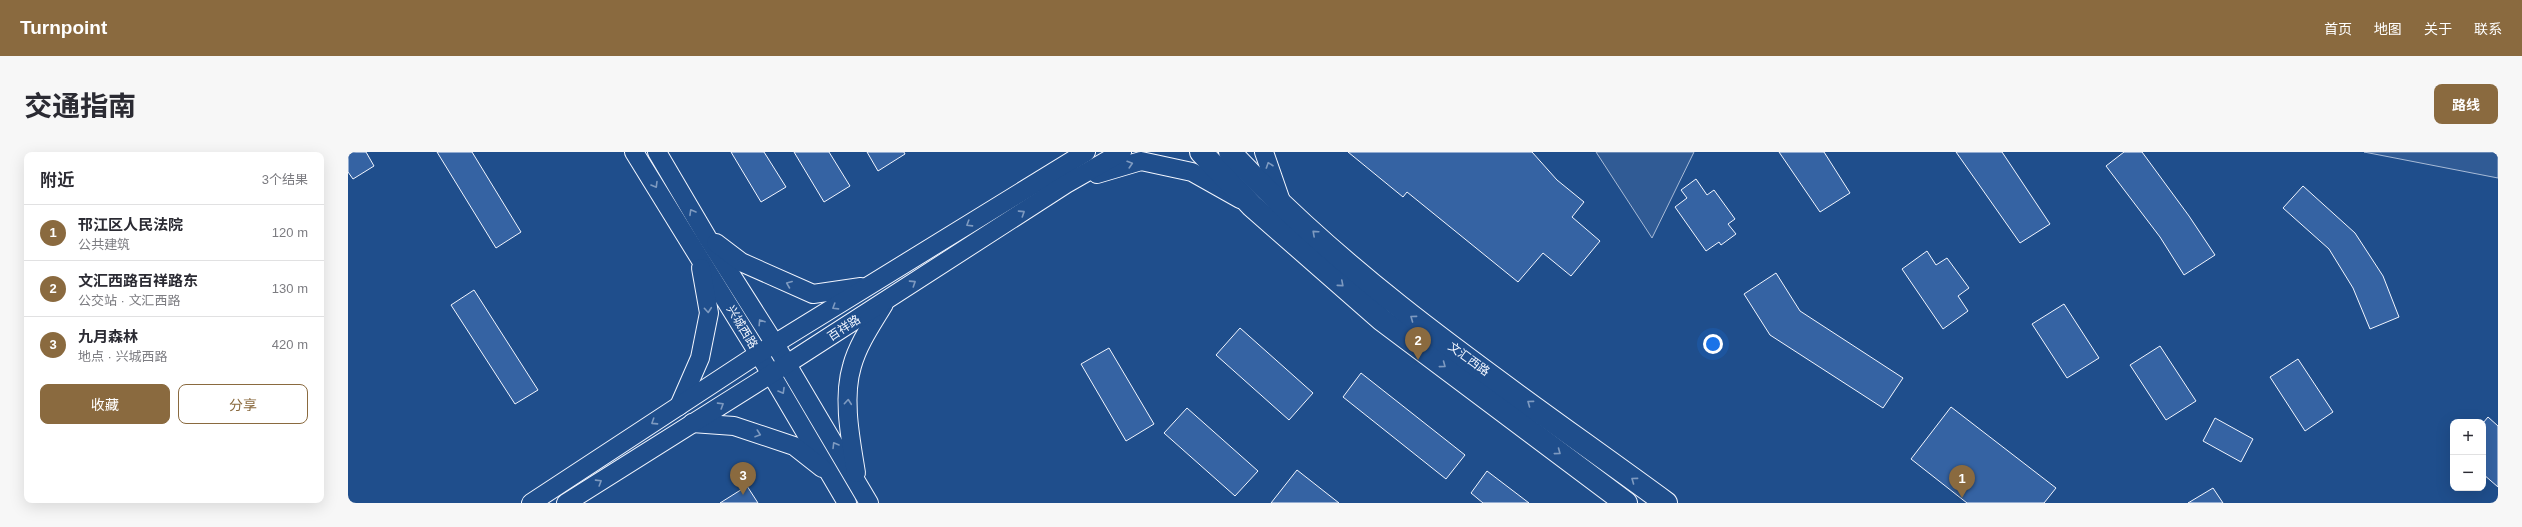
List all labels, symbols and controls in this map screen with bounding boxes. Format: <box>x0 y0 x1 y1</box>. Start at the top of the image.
text: Turnpoint <box>20 17 107 38</box>
text: 首页 <box>2324 21 2352 37</box>
text: 地图 <box>2374 21 2402 37</box>
text: 关于 <box>2424 21 2452 37</box>
text: 联系 <box>2474 21 2502 37</box>
button: 路线 <box>2434 84 2498 124</box>
text: 交通指南 <box>24 91 136 122</box>
one-way arrow <box>1126 160 1133 169</box>
one-way arrow <box>1265 161 1273 168</box>
text: 附近 <box>40 171 74 190</box>
text: 3个结果 <box>262 172 308 187</box>
one-way arrow <box>650 181 657 188</box>
one-way arrow <box>690 209 697 216</box>
one-way arrow <box>1018 210 1025 217</box>
text: 邗江区人民法院 <box>78 216 183 233</box>
one-way arrow <box>966 219 973 227</box>
text: 1 <box>49 225 57 240</box>
text: 120 m <box>272 225 308 240</box>
one-way arrow <box>1312 230 1320 238</box>
text: 公共建筑 <box>78 237 130 252</box>
text: 文汇西路百祥路东 <box>78 272 198 289</box>
one-way arrow <box>1336 279 1344 287</box>
one-way arrow <box>909 280 916 288</box>
text: 2 <box>49 281 57 296</box>
text: 130 m <box>272 281 308 296</box>
one-way arrow <box>786 281 793 289</box>
text: 公交站 · 文汇西路 <box>78 293 181 308</box>
one-way arrow <box>832 302 839 310</box>
street label: 兴城西路 <box>724 303 760 351</box>
one-way arrow <box>703 307 712 313</box>
street label: 百祥路 <box>825 312 863 344</box>
one-way arrow <box>1411 316 1418 323</box>
one-way arrow <box>759 319 766 326</box>
pin: 2 <box>1405 327 1431 360</box>
text: 九月森林 <box>78 328 138 345</box>
your location <box>1703 334 1723 354</box>
text: 3 <box>49 337 57 352</box>
text: 420 m <box>272 337 308 352</box>
street label: 文汇西路 <box>1445 339 1493 379</box>
text: 地点 · 兴城西路 <box>78 349 168 364</box>
one-way arrow <box>1438 361 1445 368</box>
button: 收藏 <box>40 384 170 424</box>
button: 分享 <box>178 384 308 424</box>
one-way arrow <box>777 387 784 394</box>
one-way arrow <box>843 399 852 405</box>
one-way arrow <box>1527 401 1534 408</box>
one-way arrow <box>717 403 724 410</box>
one-way arrow <box>652 417 659 424</box>
map controls <box>2450 419 2486 491</box>
button: + <box>2450 419 2486 455</box>
one-way arrow <box>754 429 761 437</box>
one-way arrow <box>833 442 840 449</box>
one-way arrow <box>1553 447 1560 454</box>
button: − <box>2450 455 2486 491</box>
pin: 3 <box>730 462 756 495</box>
pin: 1 <box>1949 465 1975 498</box>
one-way arrow <box>1632 478 1639 485</box>
one-way arrow <box>595 479 602 487</box>

